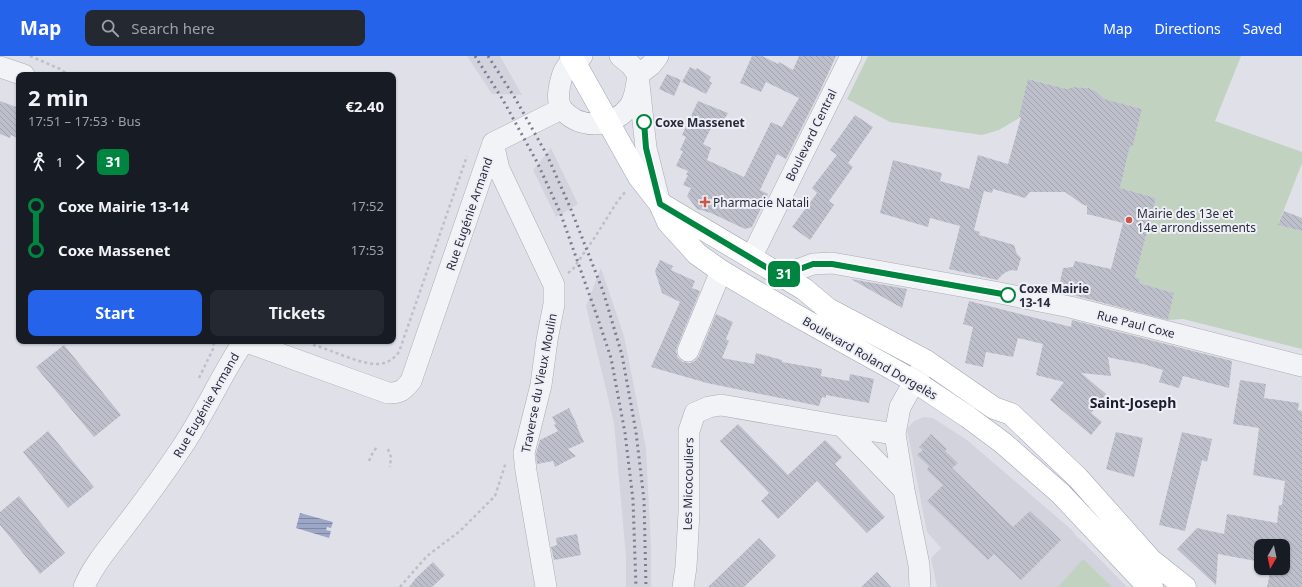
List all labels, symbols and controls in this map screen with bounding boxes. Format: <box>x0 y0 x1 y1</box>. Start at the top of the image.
search box <box>85 10 365 46</box>
text: Map <box>20 15 61 41</box>
icon: search <box>99 17 121 39</box>
text: Search here <box>131 18 215 38</box>
text: Map <box>1103 19 1132 38</box>
text: Directions <box>1154 19 1221 38</box>
text: Saved <box>1243 19 1282 38</box>
text: 2 min <box>28 82 89 112</box>
street label: Boulevard Central <box>781 86 841 184</box>
text: €2.40 <box>345 96 384 116</box>
text: 17:51 – 17:53 · Bus <box>28 112 141 130</box>
marker: Coxe Massenet <box>636 114 652 130</box>
place label: Coxe Massenet <box>655 114 745 131</box>
icon: walk <box>28 151 50 173</box>
icon: forward <box>69 151 91 173</box>
text: 31 <box>105 152 121 171</box>
text: 1 <box>56 153 63 171</box>
street label: Rue Eugénie Armand <box>442 155 496 273</box>
place label: Pharmacie Natali <box>713 194 809 211</box>
text: Coxe Mairie 13-14 <box>58 196 189 216</box>
text: 17:52 <box>351 197 384 215</box>
marker: Pharmacie Natali <box>700 197 710 207</box>
place label: Mairie des 13e et 14e arrondissements <box>1137 205 1256 236</box>
marker: Mairie des 13e et 14e arrondissements <box>1124 215 1134 225</box>
text: Coxe Massenet <box>58 240 170 260</box>
text: 17:53 <box>351 241 384 259</box>
line badge: 31 <box>766 261 802 287</box>
text: 31 <box>776 264 792 283</box>
place label: Coxe Mairie 13-14 <box>1019 280 1089 311</box>
marker: Coxe Mairie 13-14 <box>1000 287 1016 303</box>
button: Start <box>28 290 202 336</box>
button: Tickets <box>210 290 384 336</box>
street label: Rue Paul Coxe <box>1095 306 1177 342</box>
street label: Traverse du Vieux Moulin <box>517 312 561 454</box>
street label: Boulevard Roland Dorgelès <box>799 312 941 404</box>
street label: Rue Eugénie Armand <box>169 349 243 461</box>
district label: Saint-Joseph <box>1090 393 1176 412</box>
street label: Les Micocouliers <box>679 437 697 531</box>
north arrow <box>1254 539 1290 575</box>
map controls <box>1254 539 1290 575</box>

